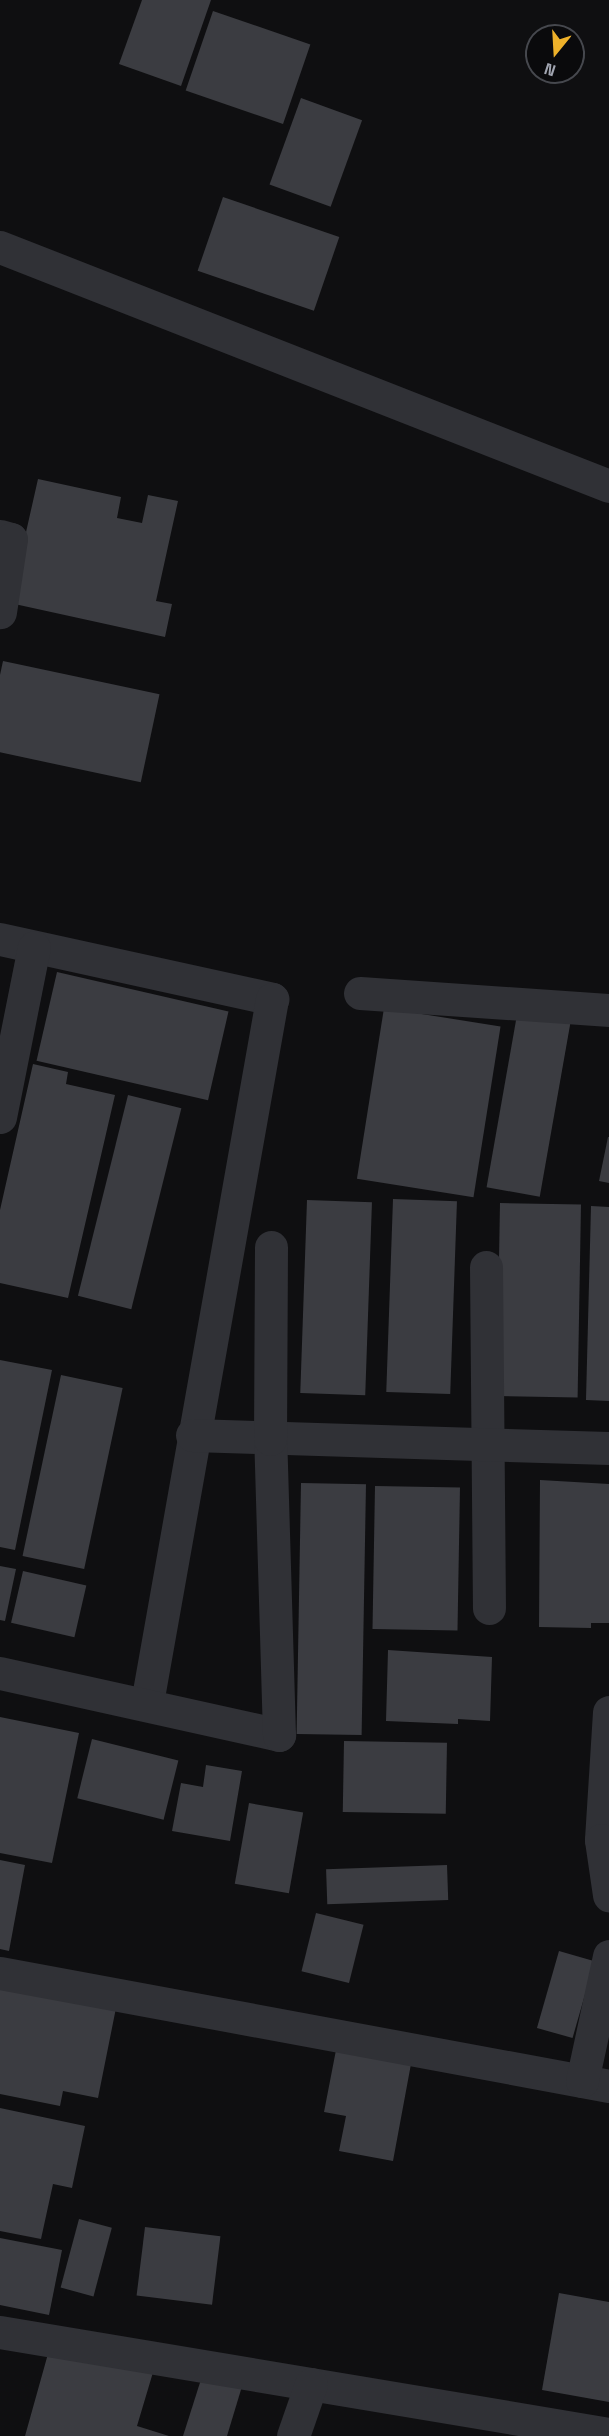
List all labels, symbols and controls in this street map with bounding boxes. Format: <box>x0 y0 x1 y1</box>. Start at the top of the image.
north arrow <box>525 24 585 84</box>
text: N <box>542 58 558 81</box>

